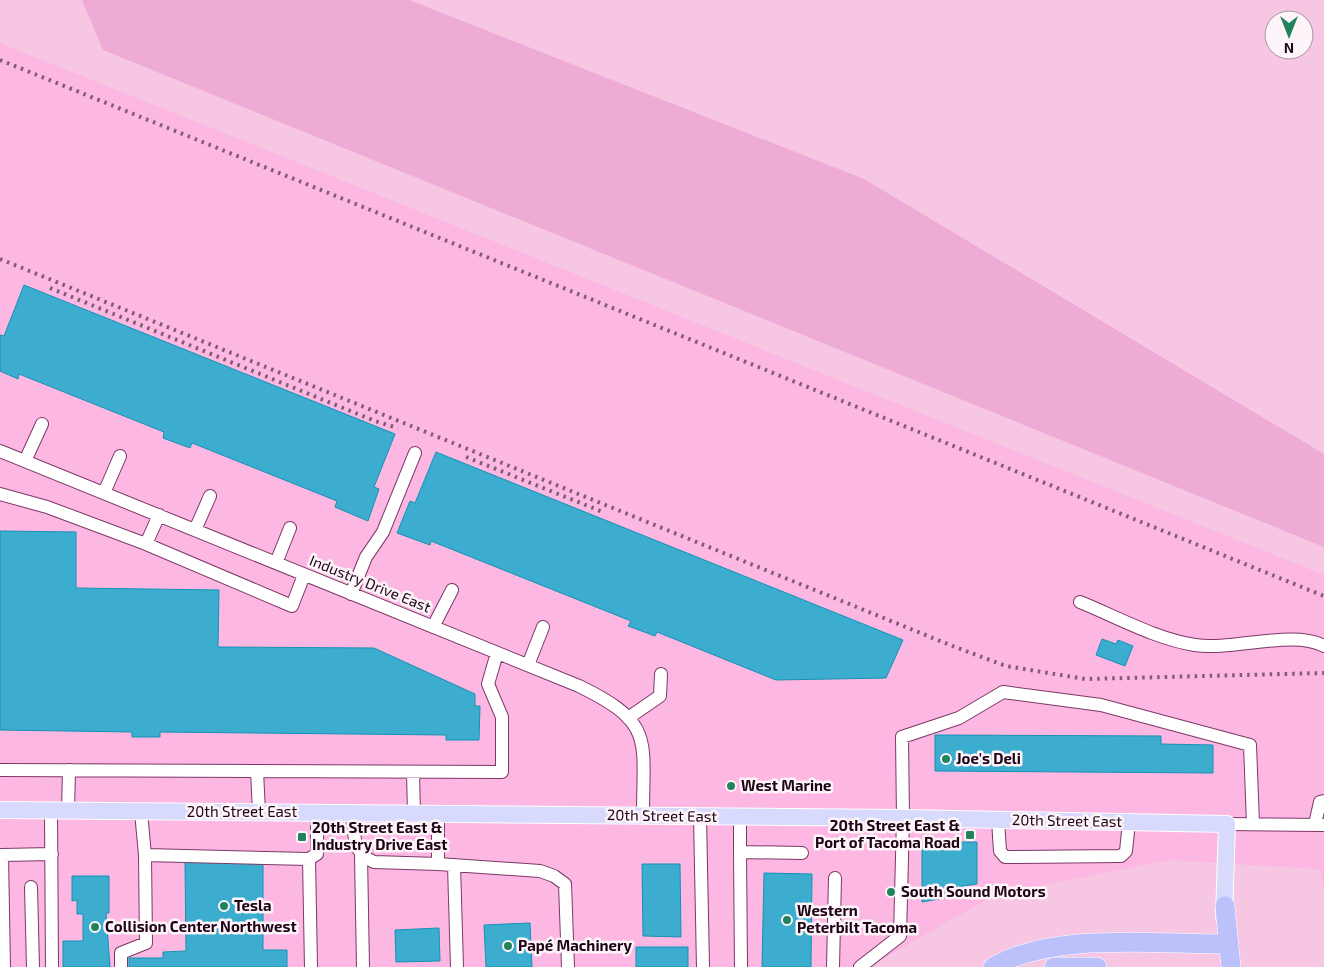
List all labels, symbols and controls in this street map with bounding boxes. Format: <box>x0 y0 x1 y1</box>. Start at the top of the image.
north arrow <box>1264 10 1314 60</box>
text: N <box>1284 40 1294 57</box>
street label: Industry Drive East <box>307 551 434 616</box>
place label: Joe's Deli <box>956 749 1021 767</box>
marker: Joe's Deli <box>940 753 952 765</box>
place label: West Marine <box>741 776 832 794</box>
marker: West Marine <box>725 780 737 792</box>
street label: 20th Street East <box>187 802 297 820</box>
street label: 20th Street East <box>607 805 718 825</box>
street label: 20th Street East <box>1012 810 1123 830</box>
place label: 20th Street East & Port of Tacoma Road <box>815 816 961 851</box>
place label: 20th Street East & Industry Drive East <box>312 818 447 854</box>
marker: 20th Street East & Port of Tacoma Road <box>964 829 976 841</box>
marker: 20th Street East & Industry Drive East <box>296 831 308 843</box>
place label: South Sound Motors <box>901 882 1046 900</box>
marker: South Sound Motors <box>885 886 897 898</box>
place label: Tesla <box>234 896 271 914</box>
marker: Tesla <box>218 900 230 912</box>
place label: Western Peterbilt Tacoma <box>797 901 917 936</box>
marker: Western Peterbilt Tacoma <box>781 914 793 926</box>
place label: Collision Center Northwest <box>105 917 297 935</box>
marker: Collision Center Northwest <box>89 921 101 933</box>
place label: Papé Machinery <box>518 936 632 955</box>
marker: Papé Machinery <box>502 940 514 952</box>

